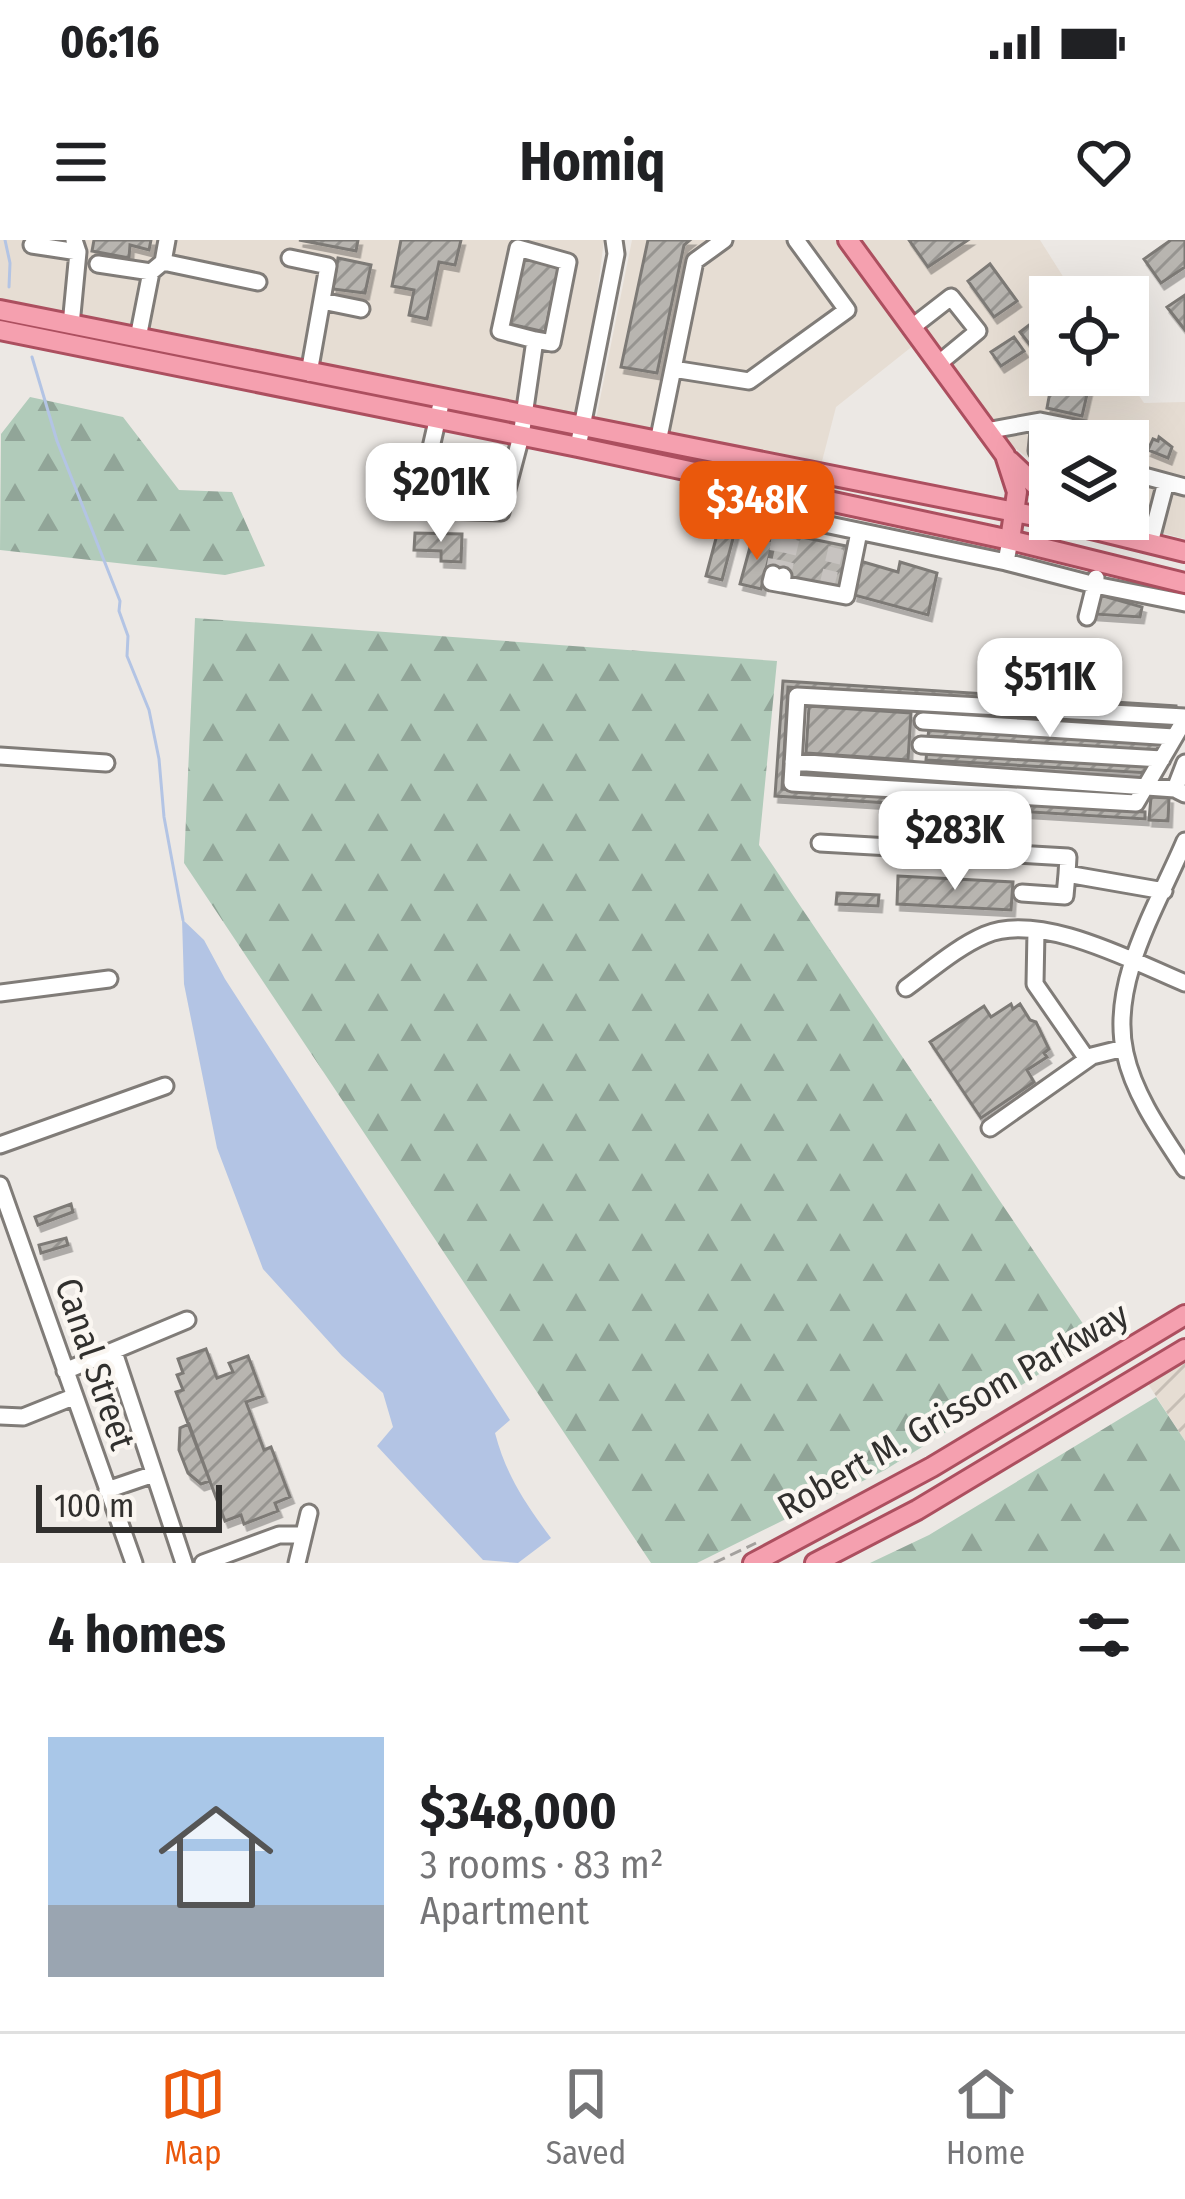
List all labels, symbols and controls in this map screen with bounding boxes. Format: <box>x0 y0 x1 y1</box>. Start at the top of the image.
text: 06:16 <box>60 15 159 69</box>
icon: menu <box>48 129 114 195</box>
icon: heart <box>1071 129 1137 195</box>
text: Homiq <box>520 130 665 194</box>
map controls <box>1029 276 1149 540</box>
button: locate <box>1029 276 1149 396</box>
button: layers <box>1029 420 1149 540</box>
pin: $201K <box>357 443 525 545</box>
text: $201K <box>393 459 489 505</box>
pin: $348K <box>673 461 841 563</box>
text: $348K <box>706 477 808 523</box>
pin: $511K <box>966 638 1134 740</box>
text: $511K <box>1004 654 1096 700</box>
pin: $283K <box>871 791 1039 893</box>
text: $283K <box>906 807 1004 853</box>
street label: Canal Street <box>45 1273 145 1456</box>
street label: Robert M. Grissom Parkway <box>770 1293 1136 1529</box>
scale bar <box>36 1479 222 1532</box>
text: 100 m <box>54 1486 134 1526</box>
icon: filters <box>1071 1602 1137 1668</box>
text: 4 homes <box>48 1604 226 1666</box>
text: $348,000 <box>420 1780 617 1842</box>
icon: home <box>144 1785 288 1929</box>
text: 3 rooms · 83 m² <box>420 1842 664 1888</box>
text: Apartment <box>420 1888 589 1934</box>
tab: Map <box>160 2061 226 2173</box>
tab: Saved <box>546 2061 626 2173</box>
tab: Home <box>946 2061 1025 2173</box>

